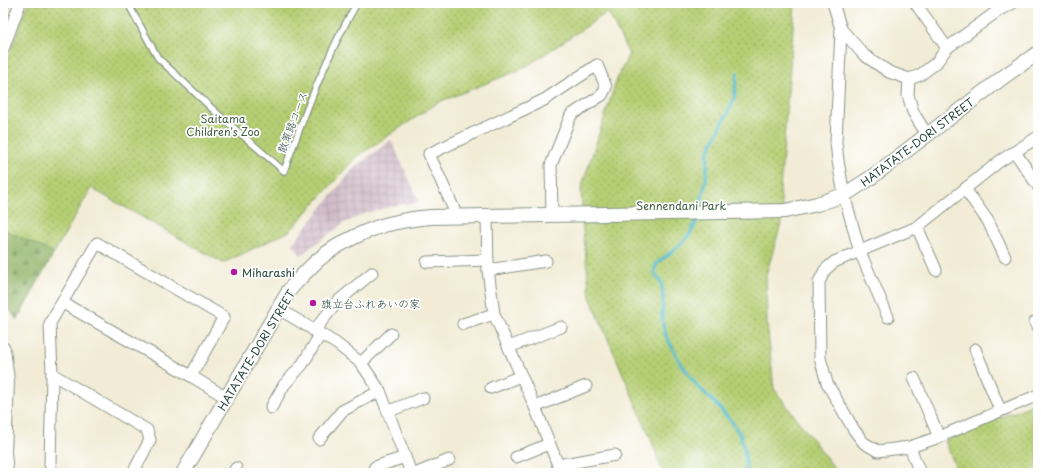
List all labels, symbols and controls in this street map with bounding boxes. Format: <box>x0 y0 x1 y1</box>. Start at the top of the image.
street label: 散策路コース <box>272 88 312 156</box>
street label: HATATATE-DORI STREET <box>857 93 978 190</box>
park label: Saitama Children's Zoo <box>186 110 260 140</box>
park label: Sennendani Park <box>636 197 726 214</box>
place label: Miharashi <box>242 264 295 281</box>
marker: Miharashi <box>229 267 239 277</box>
street label: HATATATE-DORI STREET <box>213 286 299 414</box>
place label: 旗立台ふれあいの家 <box>321 295 420 312</box>
marker: 旗立台ふれあいの家 <box>308 298 318 308</box>

